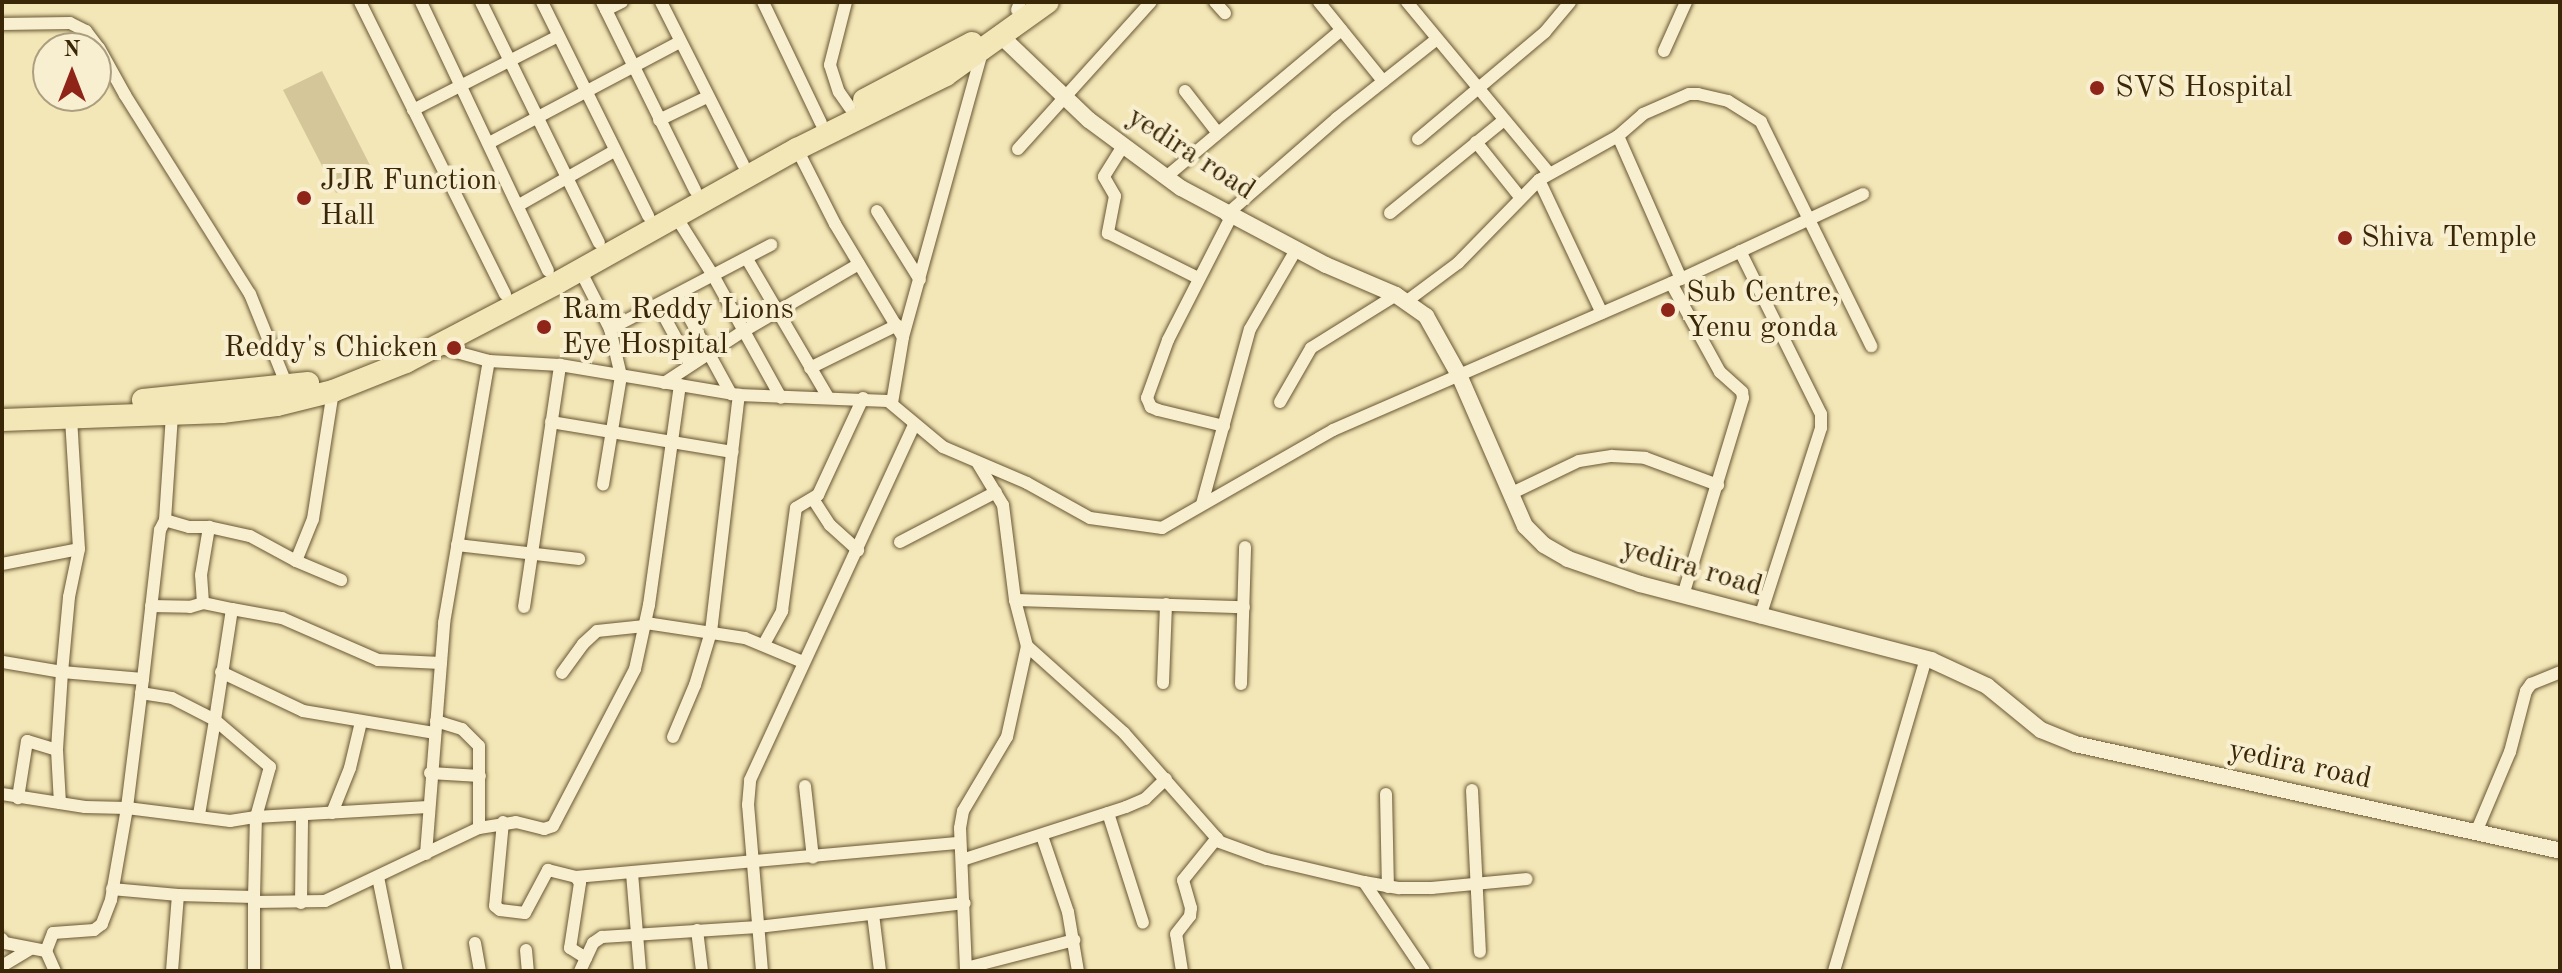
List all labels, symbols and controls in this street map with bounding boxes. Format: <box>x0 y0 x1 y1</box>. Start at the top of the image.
north arrow <box>32 32 112 112</box>
text: N <box>64 39 80 61</box>
place label: SVS Hospital <box>2115 70 2292 106</box>
marker: SVS Hospital <box>2086 77 2108 99</box>
street label: yedira road <box>1120 99 1262 209</box>
place label: JJR Function Hall <box>320 163 498 234</box>
marker: JJR Function Hall <box>295 189 313 207</box>
place label: Shiva Temple <box>2361 220 2537 256</box>
marker: Shiva Temple <box>2336 229 2354 247</box>
place label: Sub Centre, Yenu gonda <box>1686 275 1839 346</box>
place label: Ram Reddy Lions Eye Hospital <box>562 292 794 362</box>
marker: Sub Centre, Yenu gonda <box>1657 299 1679 321</box>
marker: Ram Reddy Lions Eye Hospital <box>533 316 555 338</box>
place label: Reddy's Chicken <box>224 330 438 366</box>
marker: Reddy's Chicken <box>445 339 463 357</box>
street label: yedira road <box>1617 531 1767 605</box>
street label: yedira road <box>2225 732 2375 798</box>

